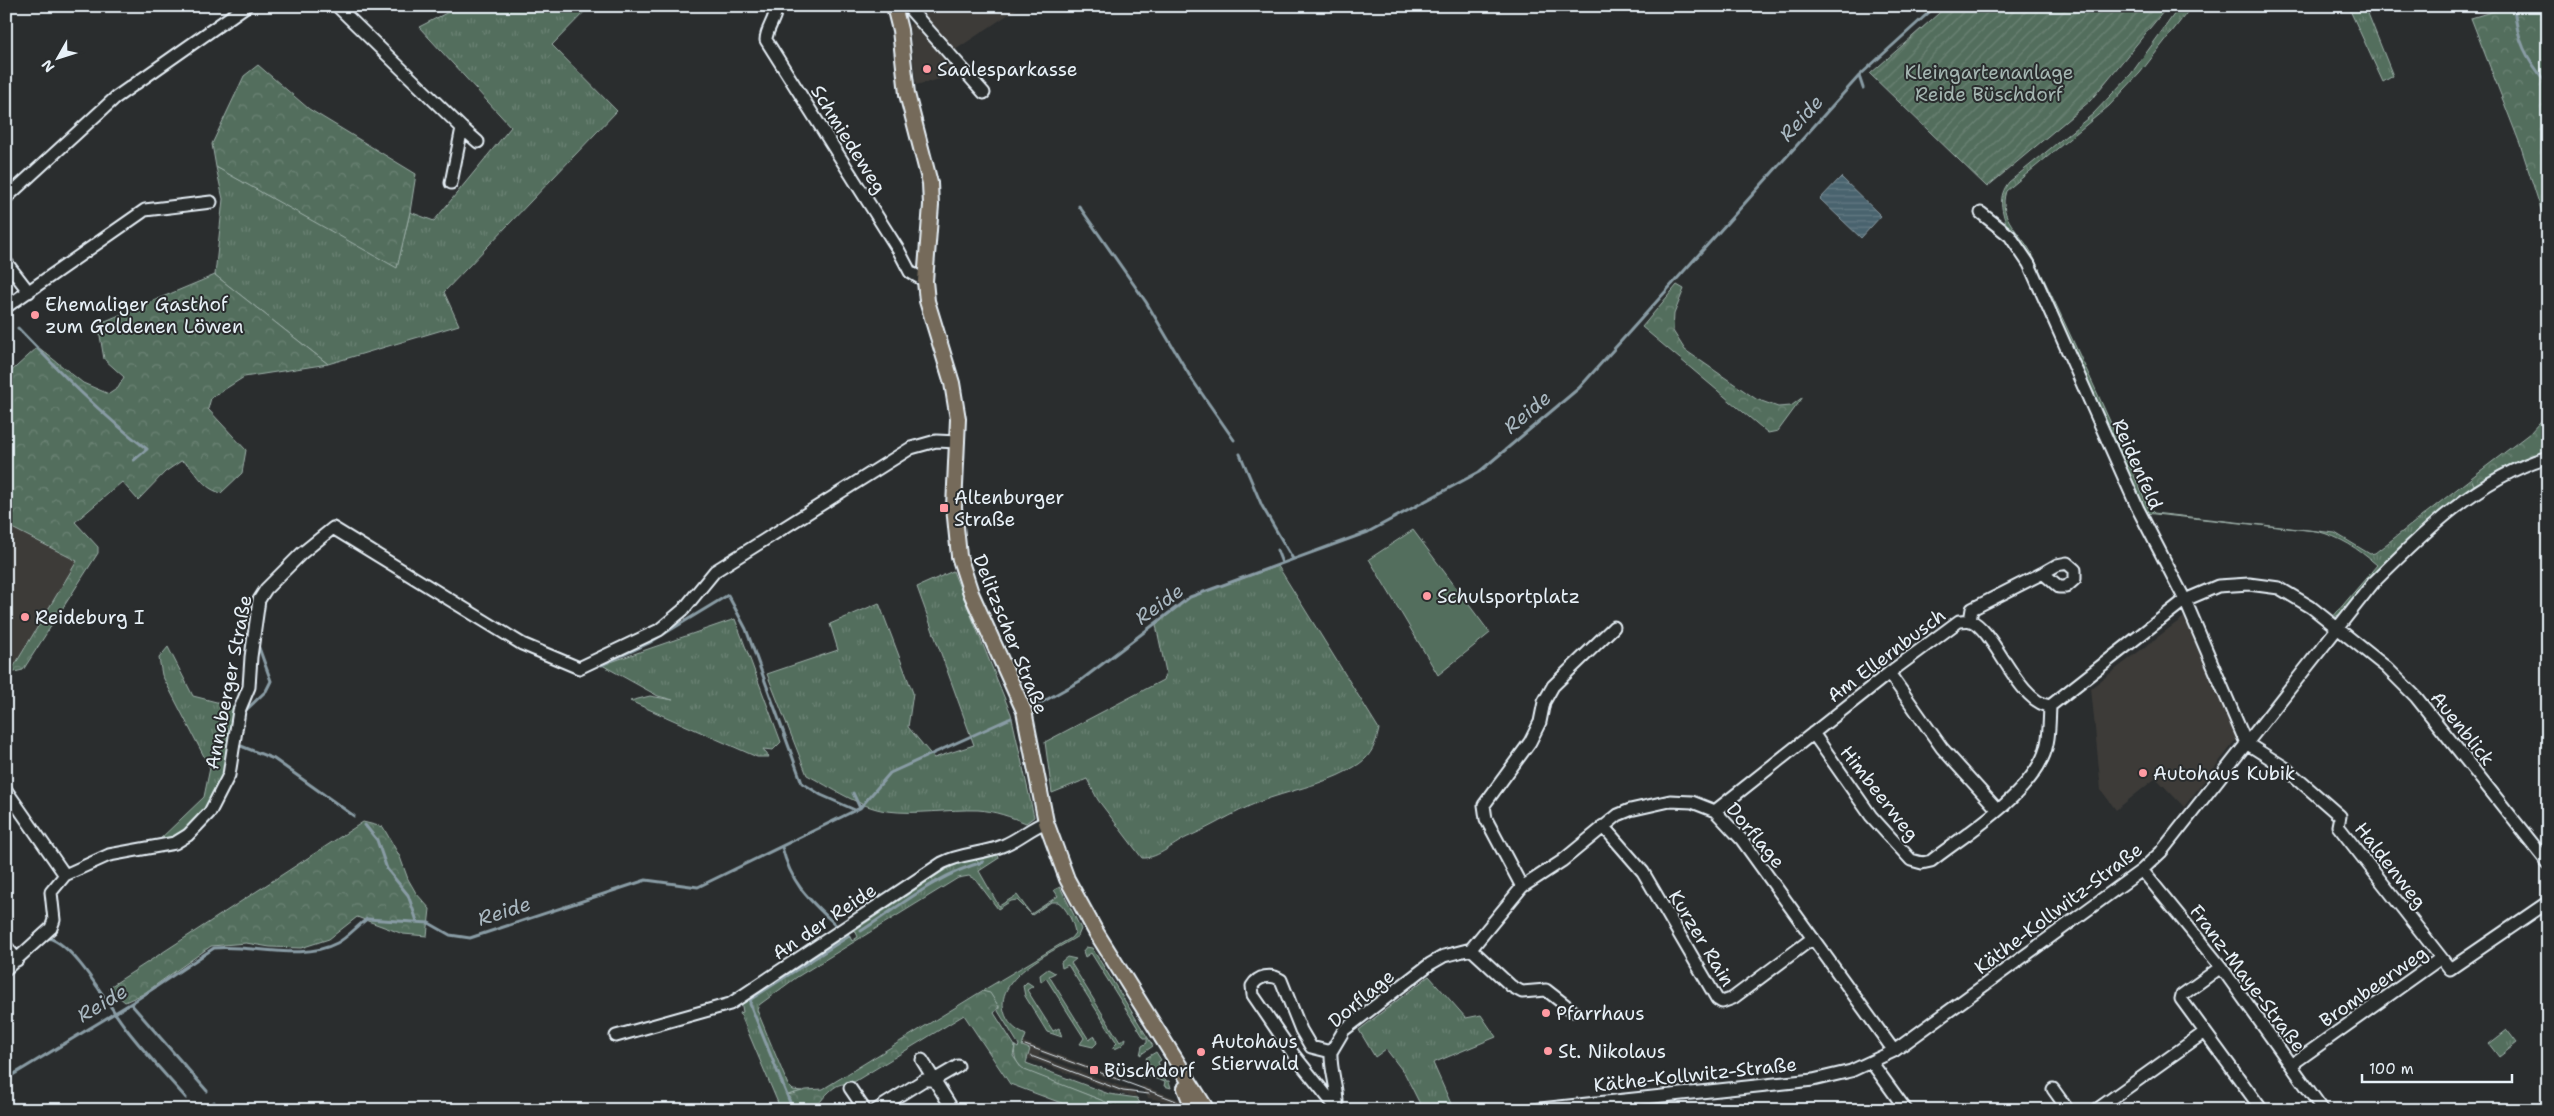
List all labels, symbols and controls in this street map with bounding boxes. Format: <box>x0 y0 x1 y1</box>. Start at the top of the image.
north arrow <box>32 32 82 82</box>
text: N <box>37 56 58 76</box>
place label: Saalesparkasse <box>937 57 1078 82</box>
park label: Kleingartenanlage Reide Büschdorf <box>1905 60 2073 107</box>
marker: Saalesparkasse <box>921 63 933 75</box>
street label: Schmiedeweg <box>805 80 892 198</box>
water label: Reide <box>1773 89 1829 147</box>
place label: Ehemaliger Gasthof zum Goldenen Löwen <box>45 292 244 339</box>
marker: Ehemaliger Gasthof zum Goldenen Löwen <box>29 309 41 321</box>
water label: Reide <box>1498 385 1556 439</box>
street label: Reidenfeld <box>2106 415 2169 513</box>
place label: Altenburger Straße <box>954 485 1064 532</box>
marker: Altenburger Straße <box>938 502 950 514</box>
street label: Delitzscher Straße <box>967 551 1054 718</box>
water label: Reide <box>1129 578 1189 630</box>
place label: Schulsportplatz <box>1437 584 1580 609</box>
marker: Schulsportplatz <box>1421 590 1433 602</box>
street label: Annaberger Straße <box>199 593 258 771</box>
street label: Am Ellernbusch <box>1822 603 1950 708</box>
place label: Reideburg I <box>35 605 145 630</box>
marker: Reideburg I <box>19 611 31 623</box>
street label: Auenblick <box>2425 686 2500 771</box>
street label: Himbeerweg <box>1834 740 1925 846</box>
place label: Autohaus Kubik <box>2153 761 2296 786</box>
marker: Autohaus Kubik <box>2137 767 2149 779</box>
street label: Dorflage <box>1721 797 1790 874</box>
street label: Haldenweg <box>2349 817 2432 914</box>
street label: Käthe-Kollwitz-Straße <box>1969 837 2147 980</box>
street label: An der Reide <box>767 877 881 965</box>
street label: Kurzer Rain <box>1663 885 1740 991</box>
water label: Reide <box>474 890 534 932</box>
street label: Franz-Maye-Straße <box>2184 899 2311 1057</box>
street label: Brombeerweg <box>2314 940 2432 1033</box>
street label: Dorflage <box>1323 964 1400 1033</box>
water label: Reide <box>72 978 132 1028</box>
place label: Pfarrhaus <box>1556 1001 1645 1026</box>
marker: Pfarrhaus <box>1540 1007 1552 1019</box>
place label: Autohaus Stierwald <box>1211 1029 1299 1076</box>
place label: St. Nikolaus <box>1558 1039 1666 1064</box>
marker: St. Nikolaus <box>1542 1045 1554 1057</box>
marker: Autohaus Stierwald <box>1195 1046 1207 1058</box>
street label: Käthe-Kollwitz-Straße <box>1592 1051 1798 1098</box>
scale bar <box>2362 1051 2512 1083</box>
place label: Büschdorf <box>1104 1058 1196 1083</box>
text: 100 m <box>2369 1059 2414 1079</box>
marker: Büschdorf <box>1088 1064 1100 1076</box>

